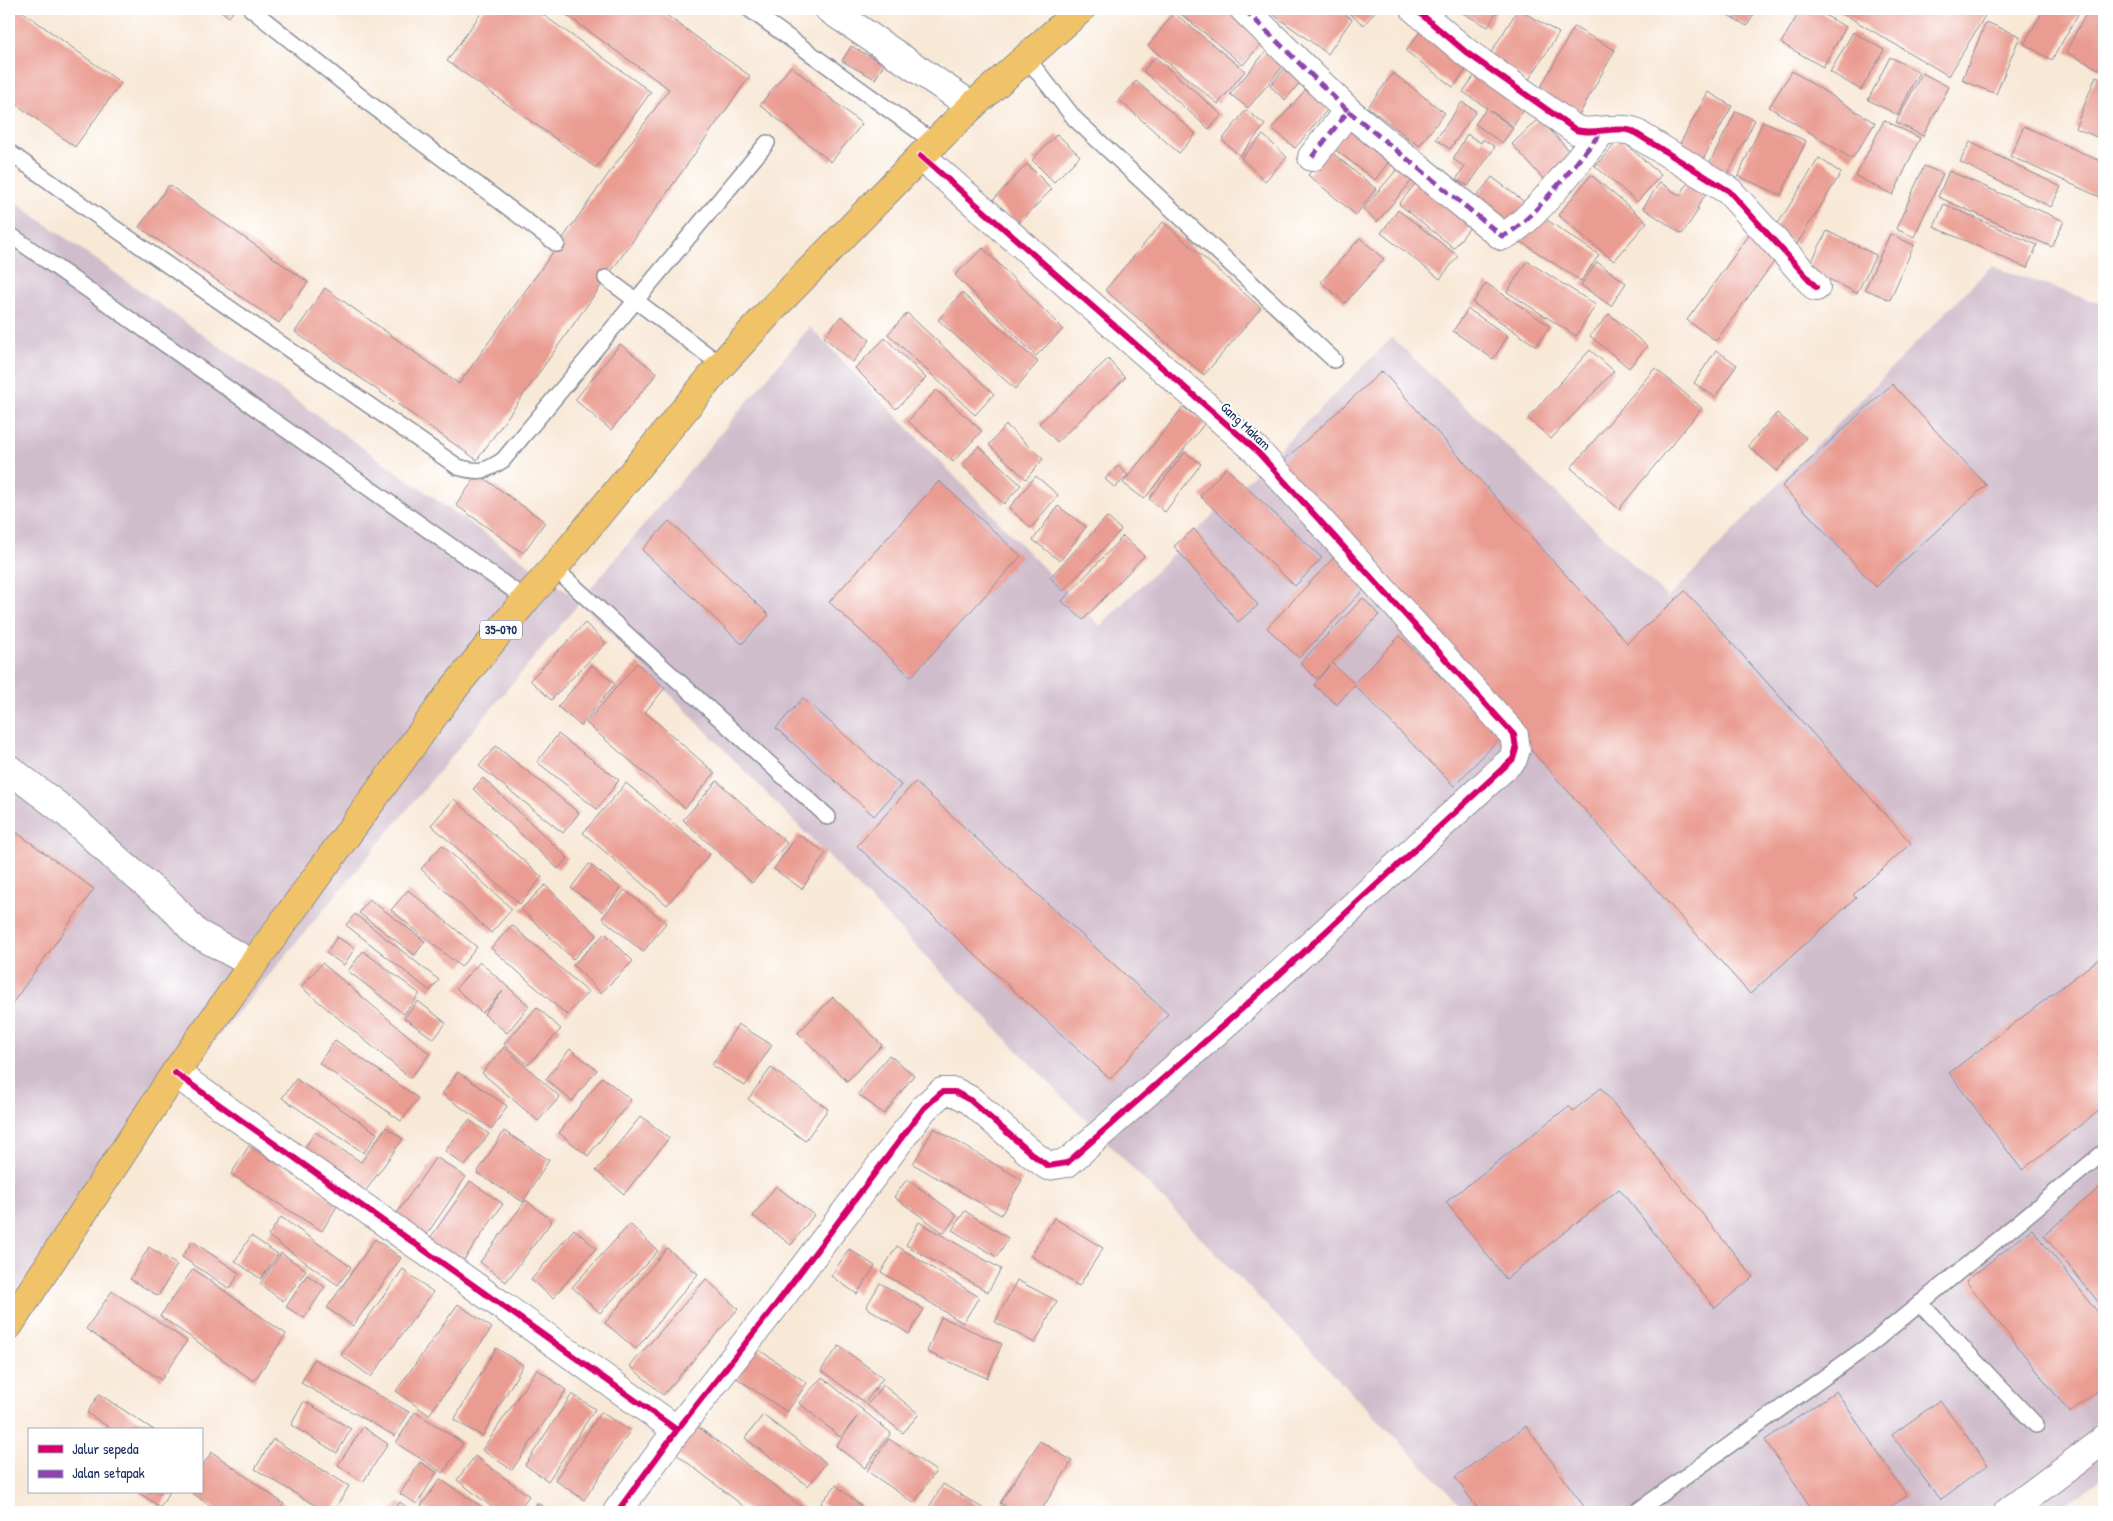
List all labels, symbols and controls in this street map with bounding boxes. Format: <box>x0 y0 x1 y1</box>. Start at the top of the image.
street label: Gang Makam <box>1216 397 1276 455</box>
road number: 35-070 <box>480 620 522 640</box>
legend <box>28 1428 202 1494</box>
text: Jalur sepeda <box>72 1438 139 1459</box>
text: Jalan setapak <box>72 1462 145 1483</box>

